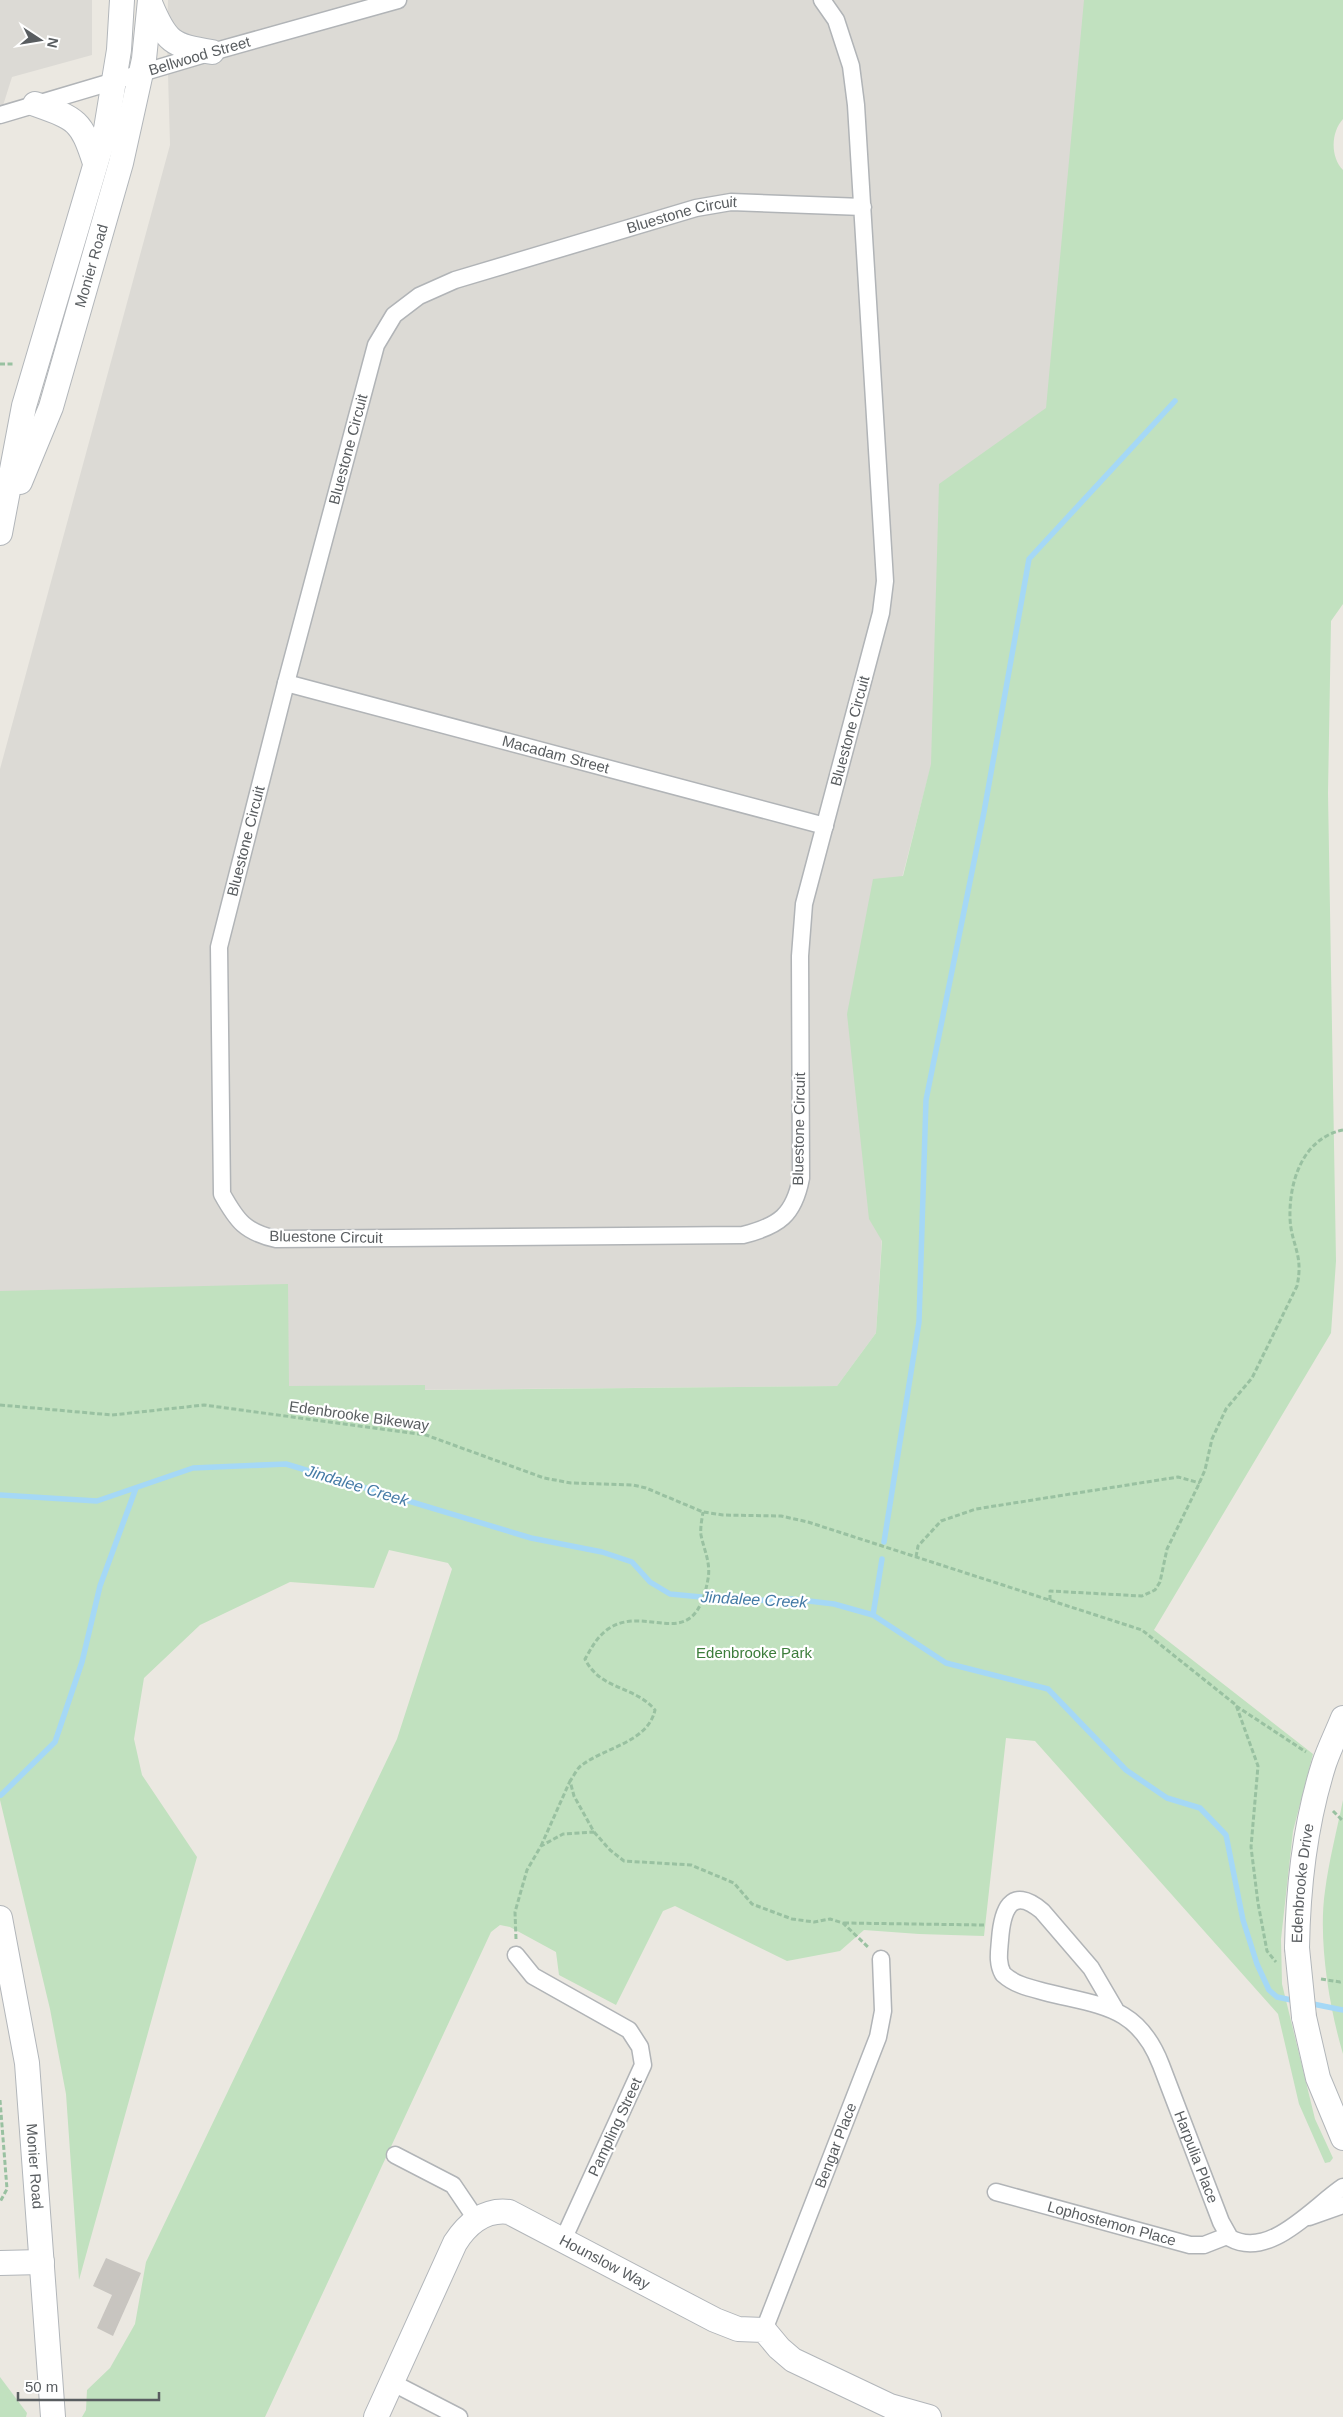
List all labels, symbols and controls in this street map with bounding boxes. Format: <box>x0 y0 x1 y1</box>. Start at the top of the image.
north arrow <box>15 15 65 65</box>
street label: Bellwood Street <box>146 32 253 78</box>
text: N <box>44 36 62 49</box>
street label: Bluestone Circuit <box>624 193 738 236</box>
street label: Monier Road <box>71 222 111 309</box>
street label: Bluestone Circuit <box>325 391 371 506</box>
street label: Bluestone Circuit <box>827 673 873 788</box>
street label: Macadam Street <box>500 732 612 777</box>
street label: Bluestone Circuit <box>223 783 268 898</box>
street label: Bluestone Circuit <box>789 1071 808 1186</box>
street label: Bluestone Circuit <box>269 1227 384 1246</box>
street label: Edenbrooke Bikeway <box>288 1397 431 1434</box>
water label: Jindalee Creek <box>302 1461 411 1509</box>
water label: Jindalee Creek <box>699 1588 809 1611</box>
park label: Edenbrooke Park <box>696 1644 812 1661</box>
street label: Edenbrooke Drive <box>1288 1822 1317 1943</box>
street label: Pampling Street <box>584 2074 645 2179</box>
street label: Bengar Place <box>811 2100 860 2190</box>
street label: Harpulia Place <box>1171 2108 1222 2205</box>
street label: Monier Road <box>23 2123 47 2210</box>
street label: Lophostemon Place <box>1046 2197 1178 2249</box>
street label: Hounslow Way <box>557 2231 653 2293</box>
scale bar <box>18 2370 159 2402</box>
text: 50 m <box>25 2378 58 2395</box>

